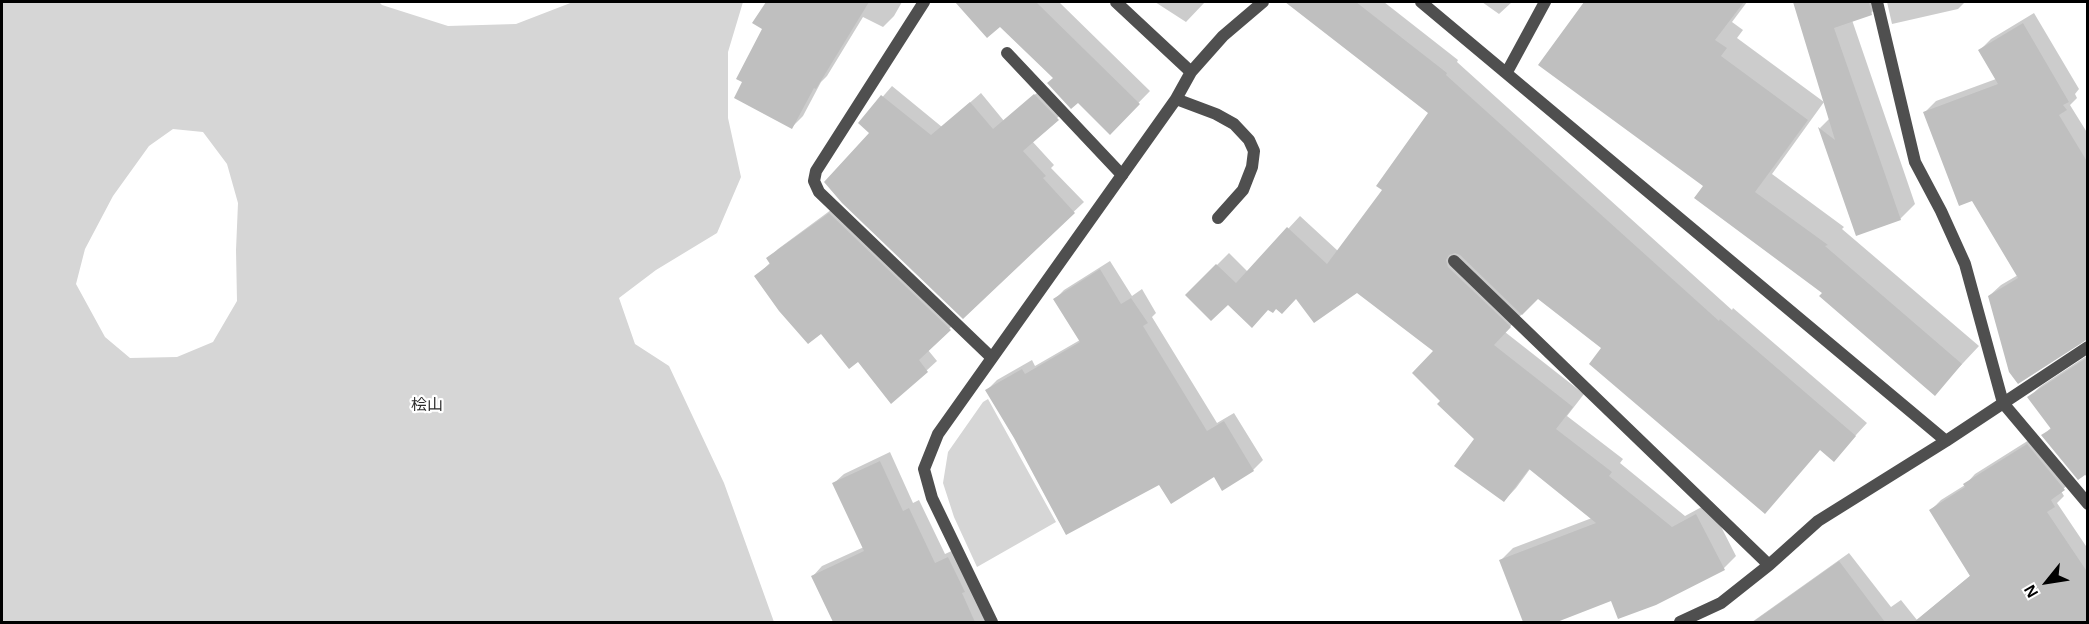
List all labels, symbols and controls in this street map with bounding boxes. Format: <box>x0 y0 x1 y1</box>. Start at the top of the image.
park label: 桧山 <box>411 396 443 416</box>
north arrow <box>2017 552 2077 612</box>
text: N <box>2021 582 2041 601</box>

